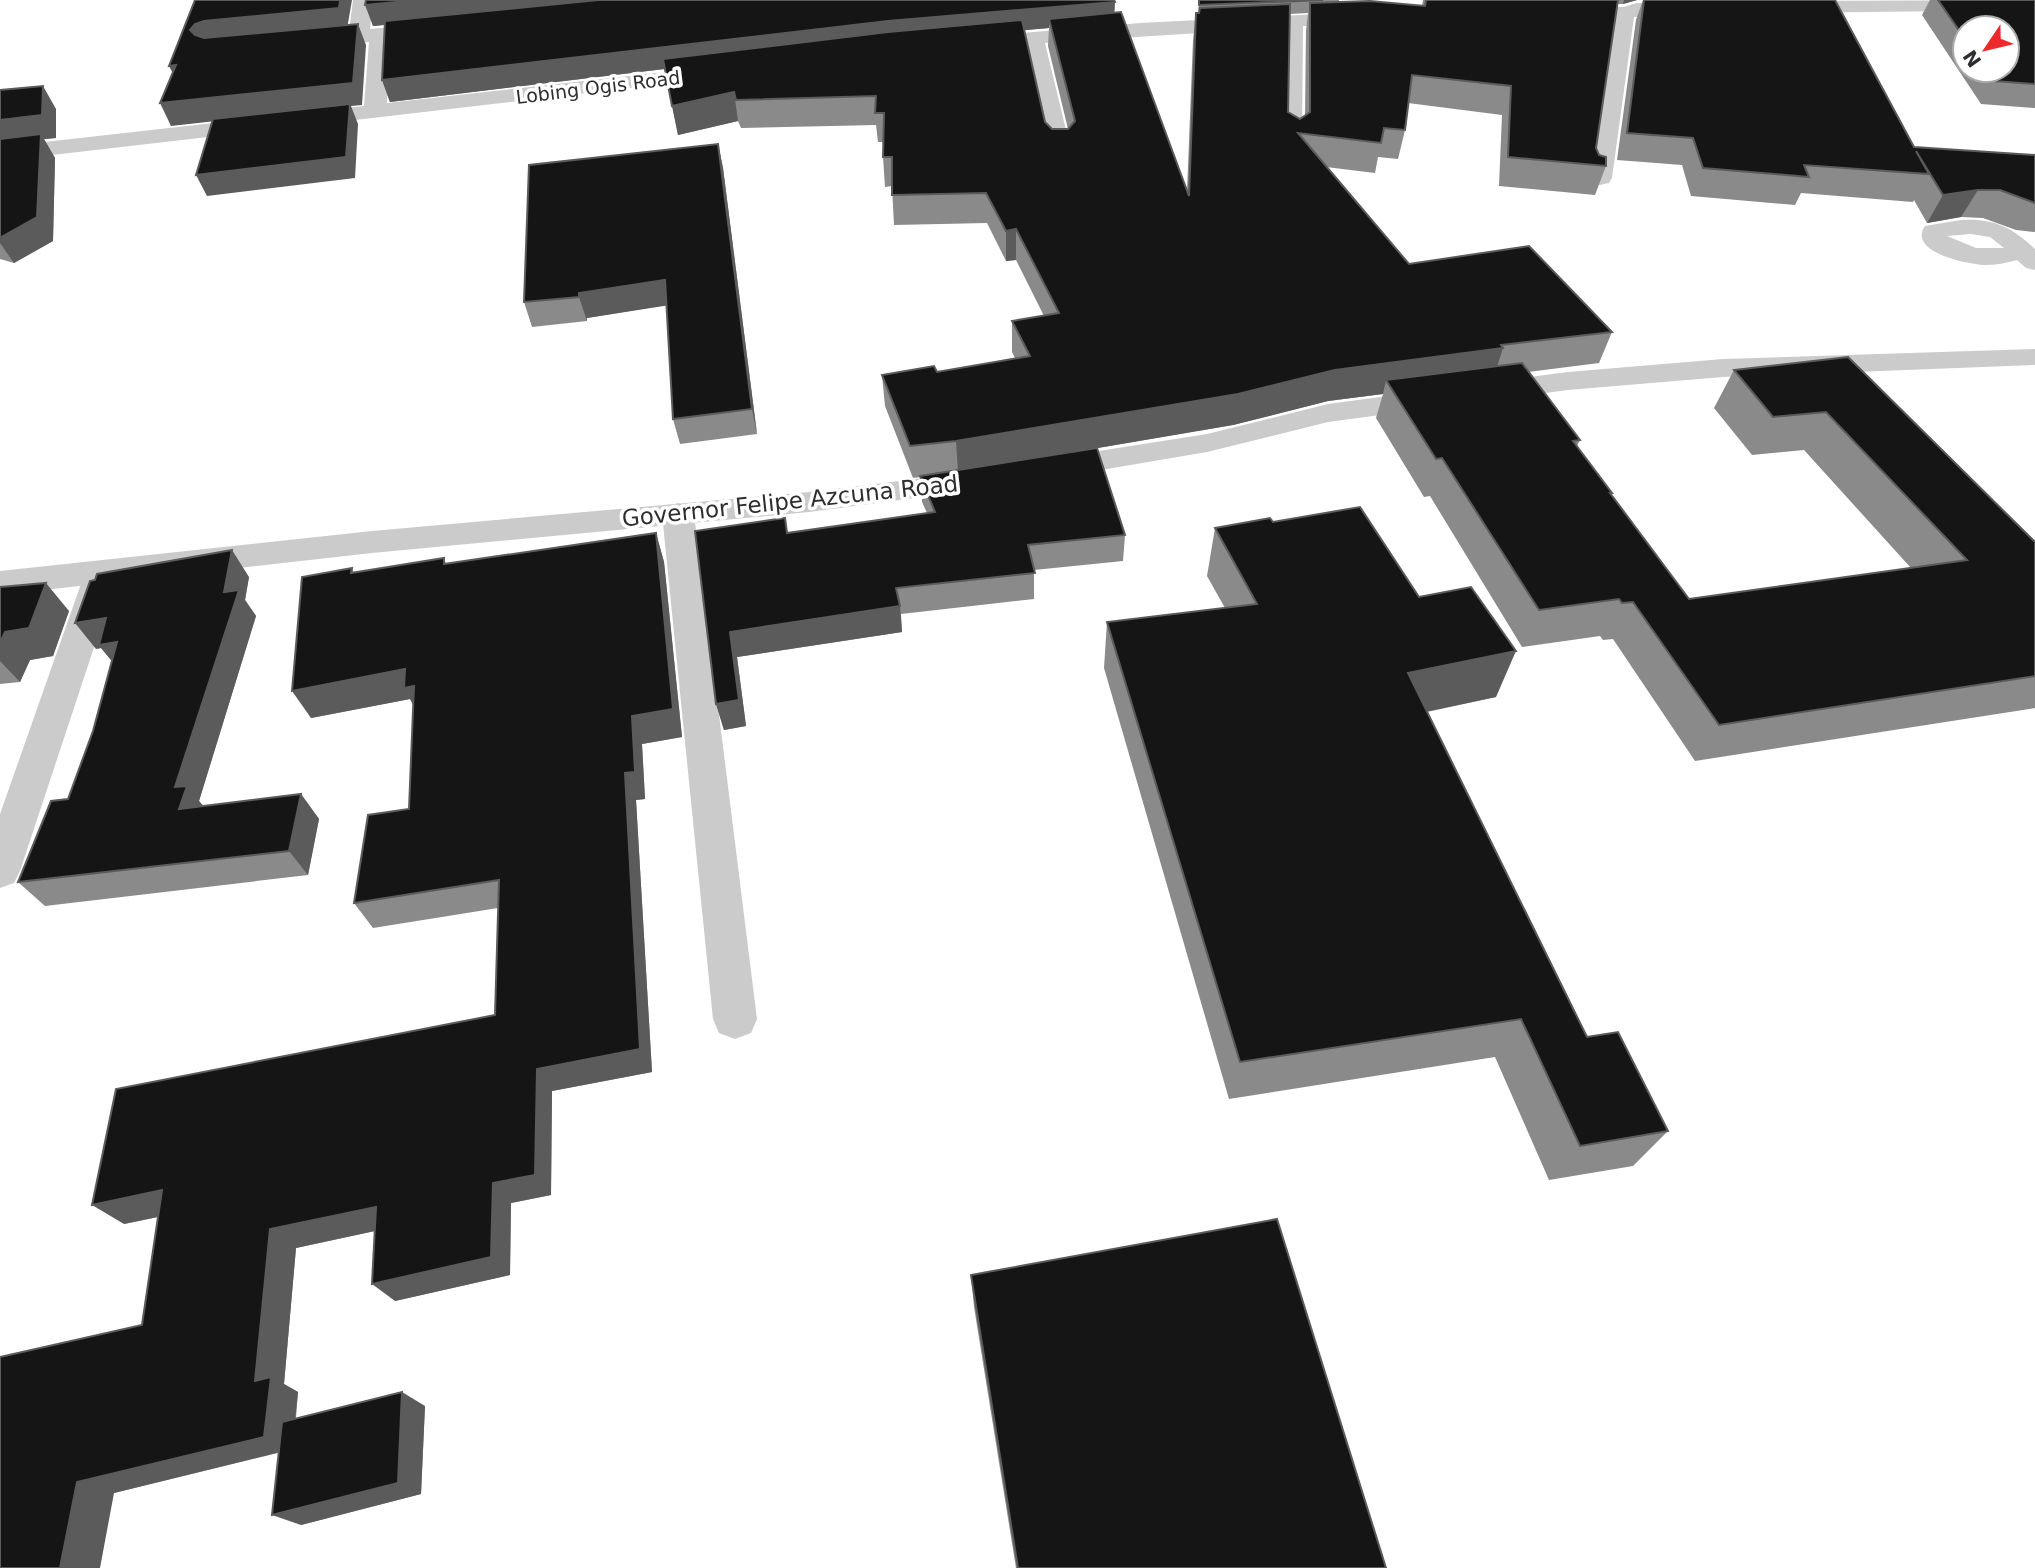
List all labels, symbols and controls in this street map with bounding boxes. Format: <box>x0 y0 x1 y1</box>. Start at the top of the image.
north arrow <box>1951 14 2021 84</box>
text: N <box>1959 46 1986 72</box>
street label: Lobing Ogis Road <box>515 66 681 108</box>
street label: Governor Felipe Azcuna Road <box>621 470 959 532</box>

